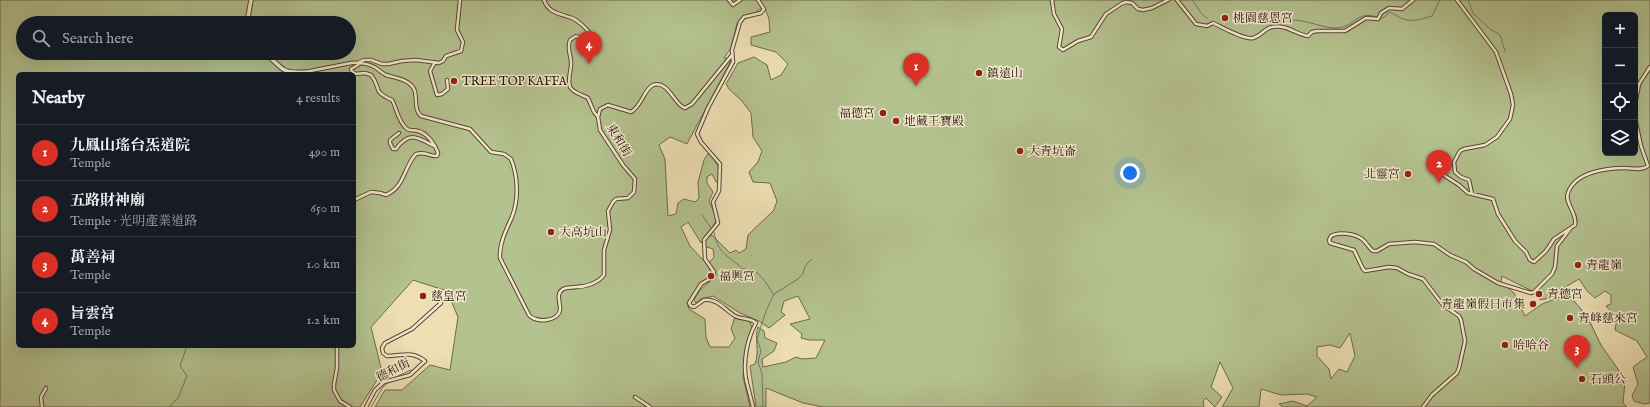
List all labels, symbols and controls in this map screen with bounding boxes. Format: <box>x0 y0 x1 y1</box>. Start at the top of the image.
place label: 桃園慈恩宮 <box>1233 11 1293 26</box>
map controls <box>1602 12 1638 156</box>
button: + <box>1602 12 1638 48</box>
marker: 桃園慈恩宮 <box>1220 13 1230 23</box>
search box <box>16 16 356 60</box>
icon: search <box>30 27 52 49</box>
text: Search here <box>62 29 133 48</box>
pin: 4 <box>576 31 602 64</box>
button: − <box>1602 48 1638 84</box>
pin: 1 <box>903 53 929 86</box>
place label: 鎮遠山 <box>987 66 1023 81</box>
marker: 鎮遠山 <box>974 68 984 78</box>
place label: TREE TOP KAFFA <box>462 74 568 89</box>
marker: TREE TOP KAFFA <box>449 76 459 86</box>
button: locate <box>1602 84 1638 120</box>
text: Nearby <box>32 88 85 109</box>
text: 4 results <box>296 90 340 107</box>
place label: 福德宮 <box>839 106 875 121</box>
marker: 福德宮 <box>878 108 888 118</box>
place label: 地藏王寶殿 <box>904 114 964 129</box>
marker: 地藏王寶殿 <box>891 116 901 126</box>
button: layers <box>1602 120 1638 156</box>
street label: 東和街 <box>603 121 635 160</box>
text: 九鳳山瑤台炁道院 <box>70 136 190 155</box>
text: 1 <box>43 144 47 161</box>
text: 490 m <box>309 144 340 161</box>
place label: 大青坑崙 <box>1028 144 1076 159</box>
marker: 大青坑崙 <box>1015 146 1025 156</box>
pin: 2 <box>1426 150 1452 183</box>
text: Temple <box>70 155 111 172</box>
your location <box>1120 163 1140 183</box>
place label: 北靈宮 <box>1364 167 1400 182</box>
marker: 北靈宮 <box>1403 169 1413 179</box>
text: 五路財神廟 <box>70 191 145 210</box>
text: 2 <box>42 200 48 217</box>
text: 650 m <box>311 200 340 217</box>
text: Temple · 光明產業道路 <box>70 213 197 230</box>
place label: 大高坑山 <box>559 225 607 240</box>
marker: 大高坑山 <box>546 227 556 237</box>
text: 萬善祠 <box>70 248 115 267</box>
text: 3 <box>43 256 47 273</box>
text: 1.0 km <box>306 256 340 273</box>
place label: 青龍嶺 <box>1586 258 1622 273</box>
marker: 青龍嶺 <box>1573 260 1583 270</box>
text: Temple <box>70 267 111 284</box>
place label: 福興宮 <box>719 269 755 284</box>
marker: 福興宮 <box>706 271 716 281</box>
place label: 青德宮 <box>1547 287 1583 302</box>
place label: 慈皇宮 <box>431 289 467 304</box>
marker: 青德宮 <box>1534 289 1544 299</box>
marker: 慈皇宮 <box>418 291 428 301</box>
place label: 青龍嶺假日市集 <box>1441 297 1525 312</box>
marker: 青龍嶺假日市集 <box>1528 299 1538 309</box>
text: 旨雲宮 <box>70 304 115 323</box>
place label: 青峰慈來宮 <box>1578 311 1638 326</box>
text: 4 <box>42 312 48 329</box>
text: 1.2 km <box>306 312 340 329</box>
marker: 青峰慈來宮 <box>1565 313 1575 323</box>
text: Temple <box>70 323 111 340</box>
pin: 3 <box>1564 335 1590 368</box>
place label: 哈哈谷 <box>1513 338 1549 353</box>
marker: 哈哈谷 <box>1500 340 1510 350</box>
street label: 德和街 <box>374 355 414 385</box>
place label: 石頭公 <box>1590 372 1626 387</box>
marker: 石頭公 <box>1577 374 1587 384</box>

